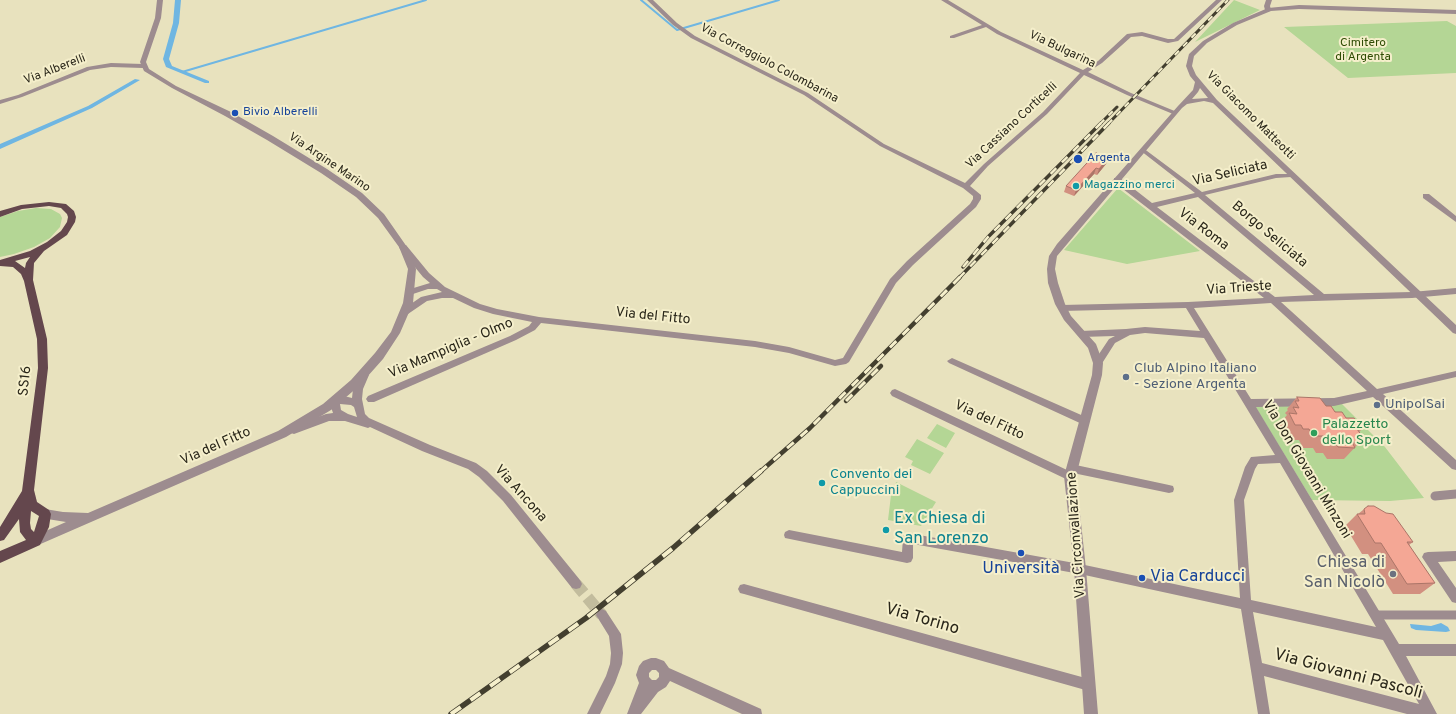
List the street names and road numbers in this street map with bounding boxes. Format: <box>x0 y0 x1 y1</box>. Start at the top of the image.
street label: Via Correggiolo Colombarina <box>697 21 841 107</box>
street label: Via Bulgarina <box>1026 28 1098 72</box>
street label: Via Alberelli <box>22 52 88 88</box>
street label: Via Giacomo Matteotti <box>1203 69 1297 163</box>
street label: Via Cassiano Corticelli <box>963 80 1061 172</box>
street label: Via Argine Marino <box>285 130 373 196</box>
street label: Via Seliciata <box>1191 157 1269 191</box>
street label: Borgo Seliciata <box>1228 198 1310 272</box>
street label: Via Roma <box>1174 205 1232 255</box>
street label: Via Trieste <box>1206 278 1272 300</box>
street label: Via del Fitto <box>615 305 691 329</box>
street label: Via Mampiglia - Olmo <box>386 315 516 383</box>
street label: SS16 <box>16 365 36 397</box>
street label: Via del Fitto <box>951 398 1027 444</box>
street label: Via Don Giovanni Minzoni <box>1258 398 1354 542</box>
street label: Via del Fitto <box>178 424 254 470</box>
street label: Via Ancona <box>490 462 550 526</box>
street label: Via Circonvallazione <box>1064 471 1090 599</box>
street label: Via Torino <box>883 600 961 640</box>
street label: Via Giovanni Pascoli <box>1271 645 1425 705</box>

